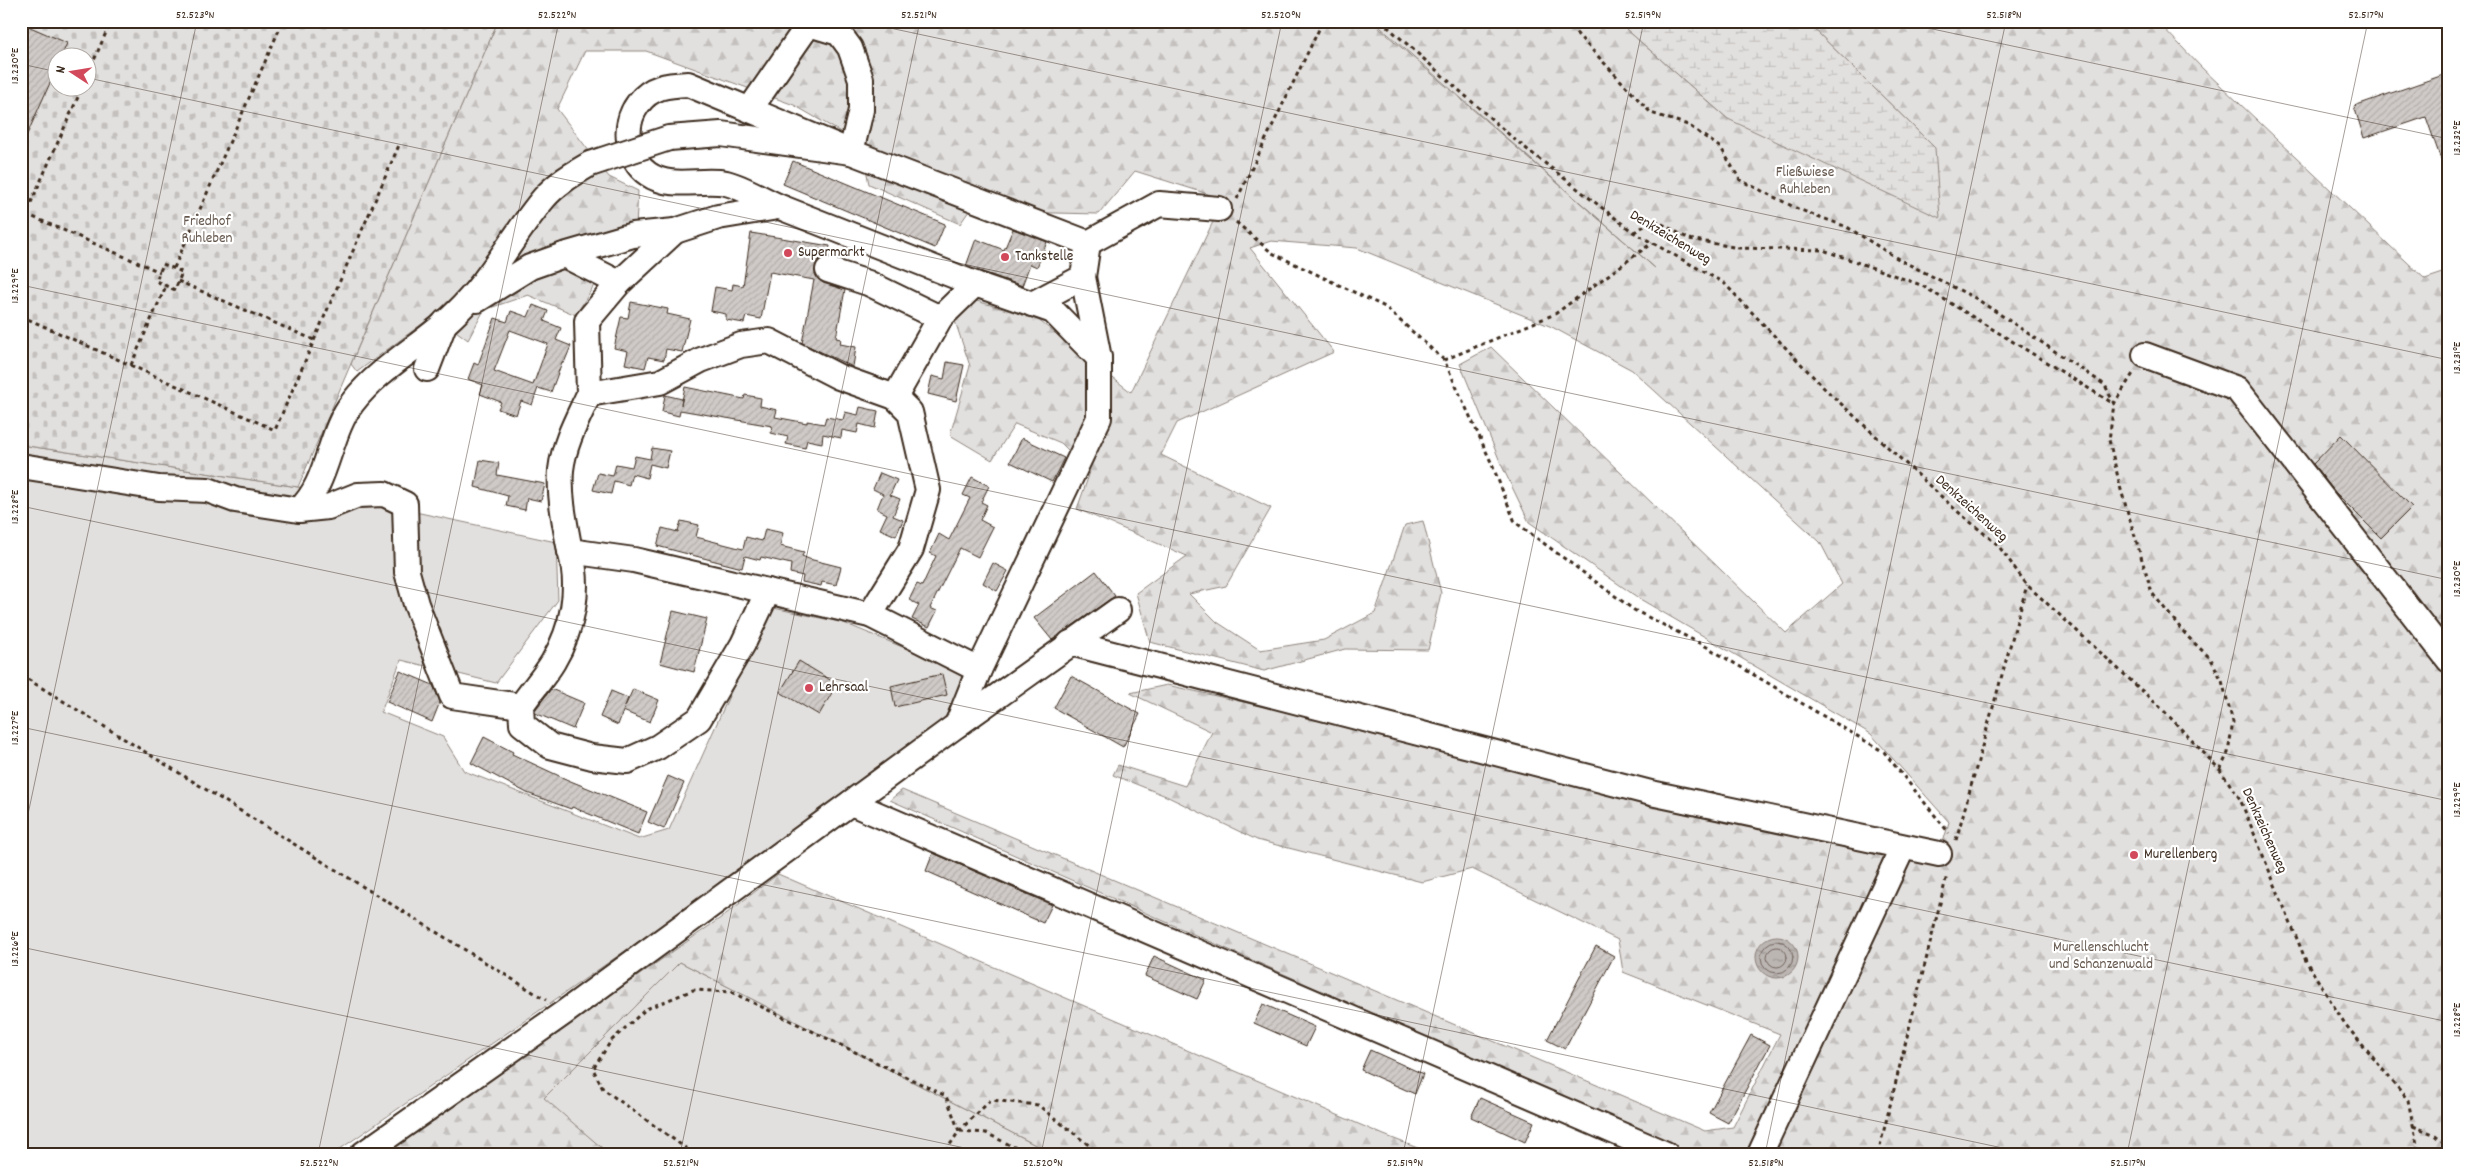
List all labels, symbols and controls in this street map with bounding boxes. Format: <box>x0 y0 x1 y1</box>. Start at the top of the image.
text: 52.523°N <box>176 7 214 24</box>
text: 52.522°N <box>538 7 576 24</box>
text: 52.521°N <box>901 7 937 24</box>
text: 52.520°N <box>1261 7 1301 24</box>
text: 52.519°N <box>1625 7 1661 24</box>
text: 52.518°N <box>1986 7 2022 24</box>
text: 52.517°N <box>2348 7 2384 24</box>
text: 13.230°E <box>7 47 24 84</box>
north arrow <box>48 48 98 98</box>
text: N <box>51 64 72 75</box>
text: 13.232°E <box>2449 120 2466 156</box>
park label: Fließwiese Ruhleben <box>1776 162 1835 201</box>
street label: Denkzeichenweg <box>1625 205 1715 271</box>
park label: Friedhof Ruhleben <box>182 211 232 250</box>
place label: Supermarkt <box>798 242 865 264</box>
place label: Tankstelle <box>1015 246 1074 268</box>
marker: Supermarkt <box>782 247 794 259</box>
marker: Tankstelle <box>999 251 1011 263</box>
text: 13.229°E <box>7 268 24 304</box>
text: 13.231°E <box>2449 341 2466 374</box>
street label: Denkzeichenweg <box>1930 470 2012 548</box>
text: 13.228°E <box>7 489 24 524</box>
text: 13.230°E <box>2449 560 2466 597</box>
place label: Lehrsaal <box>819 677 869 699</box>
marker: Lehrsaal <box>803 682 815 694</box>
text: 13.227°E <box>7 710 24 745</box>
text: 13.229°E <box>2449 782 2466 818</box>
street label: Denkzeichenweg <box>2235 785 2293 877</box>
place label: Murellenberg <box>2144 844 2217 866</box>
marker: Murellenberg <box>2128 849 2140 861</box>
text: 13.226°E <box>7 931 24 967</box>
park label: Murellenschlucht und Schanzenwald <box>2049 937 2153 976</box>
text: 13.228°E <box>2449 1002 2466 1037</box>
text: 52.522°N <box>300 1155 338 1172</box>
text: 52.521°N <box>663 1155 699 1172</box>
text: 52.520°N <box>1023 1155 1063 1172</box>
text: 52.519°N <box>1387 1155 1423 1172</box>
text: 52.518°N <box>1748 1155 1784 1172</box>
text: 52.517°N <box>2110 1155 2146 1172</box>

